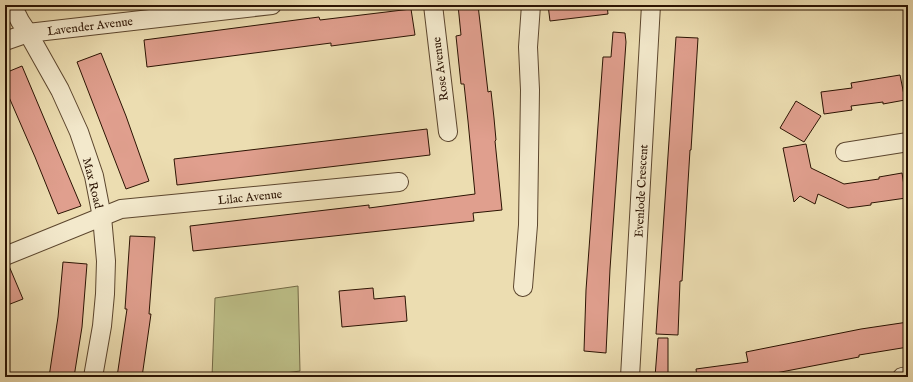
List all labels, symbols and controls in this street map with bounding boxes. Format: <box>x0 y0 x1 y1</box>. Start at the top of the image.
street label: Lavender Avenue <box>46 14 134 39</box>
street label: Rose Avenue <box>429 36 452 102</box>
street label: Evenlode Crescent <box>632 144 651 238</box>
street label: Max Road <box>79 156 106 211</box>
street label: Lilac Avenue <box>217 187 283 208</box>

